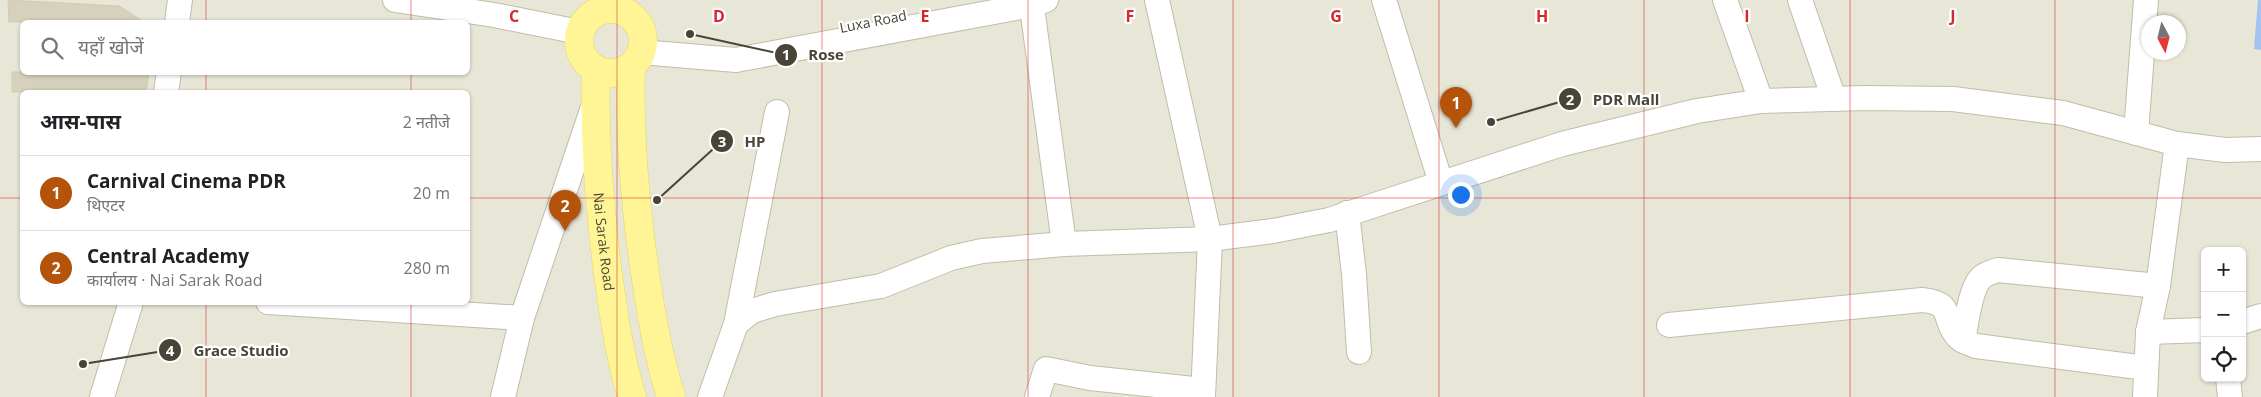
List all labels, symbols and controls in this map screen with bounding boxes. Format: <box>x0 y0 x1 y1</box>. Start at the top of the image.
text: C <box>509 5 519 27</box>
text: D <box>713 5 725 27</box>
street label: Luxa Road <box>838 5 908 37</box>
text: E <box>921 5 930 27</box>
text: F <box>1126 5 1134 27</box>
text: G <box>1330 5 1342 27</box>
text: H <box>1536 5 1548 27</box>
text: I <box>1744 5 1750 27</box>
text: J <box>1948 5 1956 27</box>
north arrow <box>2141 15 2186 60</box>
search box <box>20 20 470 75</box>
icon: search <box>38 34 66 62</box>
text: यहाँ खोजें <box>78 34 144 60</box>
callout: Rose <box>774 40 854 70</box>
text: 1 <box>782 44 790 64</box>
text: Rose <box>808 44 844 64</box>
callout: PDR Mall <box>1557 84 1669 114</box>
pin: 1 <box>1440 87 1472 128</box>
text: 2 <box>1566 89 1575 109</box>
text: PDR Mall <box>1593 89 1659 109</box>
text: आस-पास <box>40 107 121 135</box>
text: 2 नतीजे <box>403 111 450 133</box>
callout: HP <box>710 126 776 156</box>
text: 3 <box>718 131 726 151</box>
text: HP <box>745 131 765 151</box>
text: Carnival Cinema PDR <box>87 168 286 194</box>
text: 1 <box>51 182 61 204</box>
text: 20 m <box>413 182 450 204</box>
your location <box>1448 182 1474 208</box>
pin: 2 <box>549 190 581 231</box>
street label: Nai Sarak Road <box>590 192 620 292</box>
text: थिएटर <box>87 194 125 216</box>
text: Central Academy <box>87 243 249 269</box>
map controls <box>2201 247 2246 382</box>
button: + <box>2201 247 2246 292</box>
text: 2 <box>51 257 61 279</box>
text: 280 m <box>404 257 450 279</box>
text: कार्यालय · Nai Sarak Road <box>87 269 262 291</box>
button: − <box>2201 292 2246 337</box>
callout: Grace Studio <box>158 335 298 365</box>
button: locate <box>2201 337 2246 382</box>
text: 4 <box>166 340 175 360</box>
text: Grace Studio <box>193 340 289 360</box>

